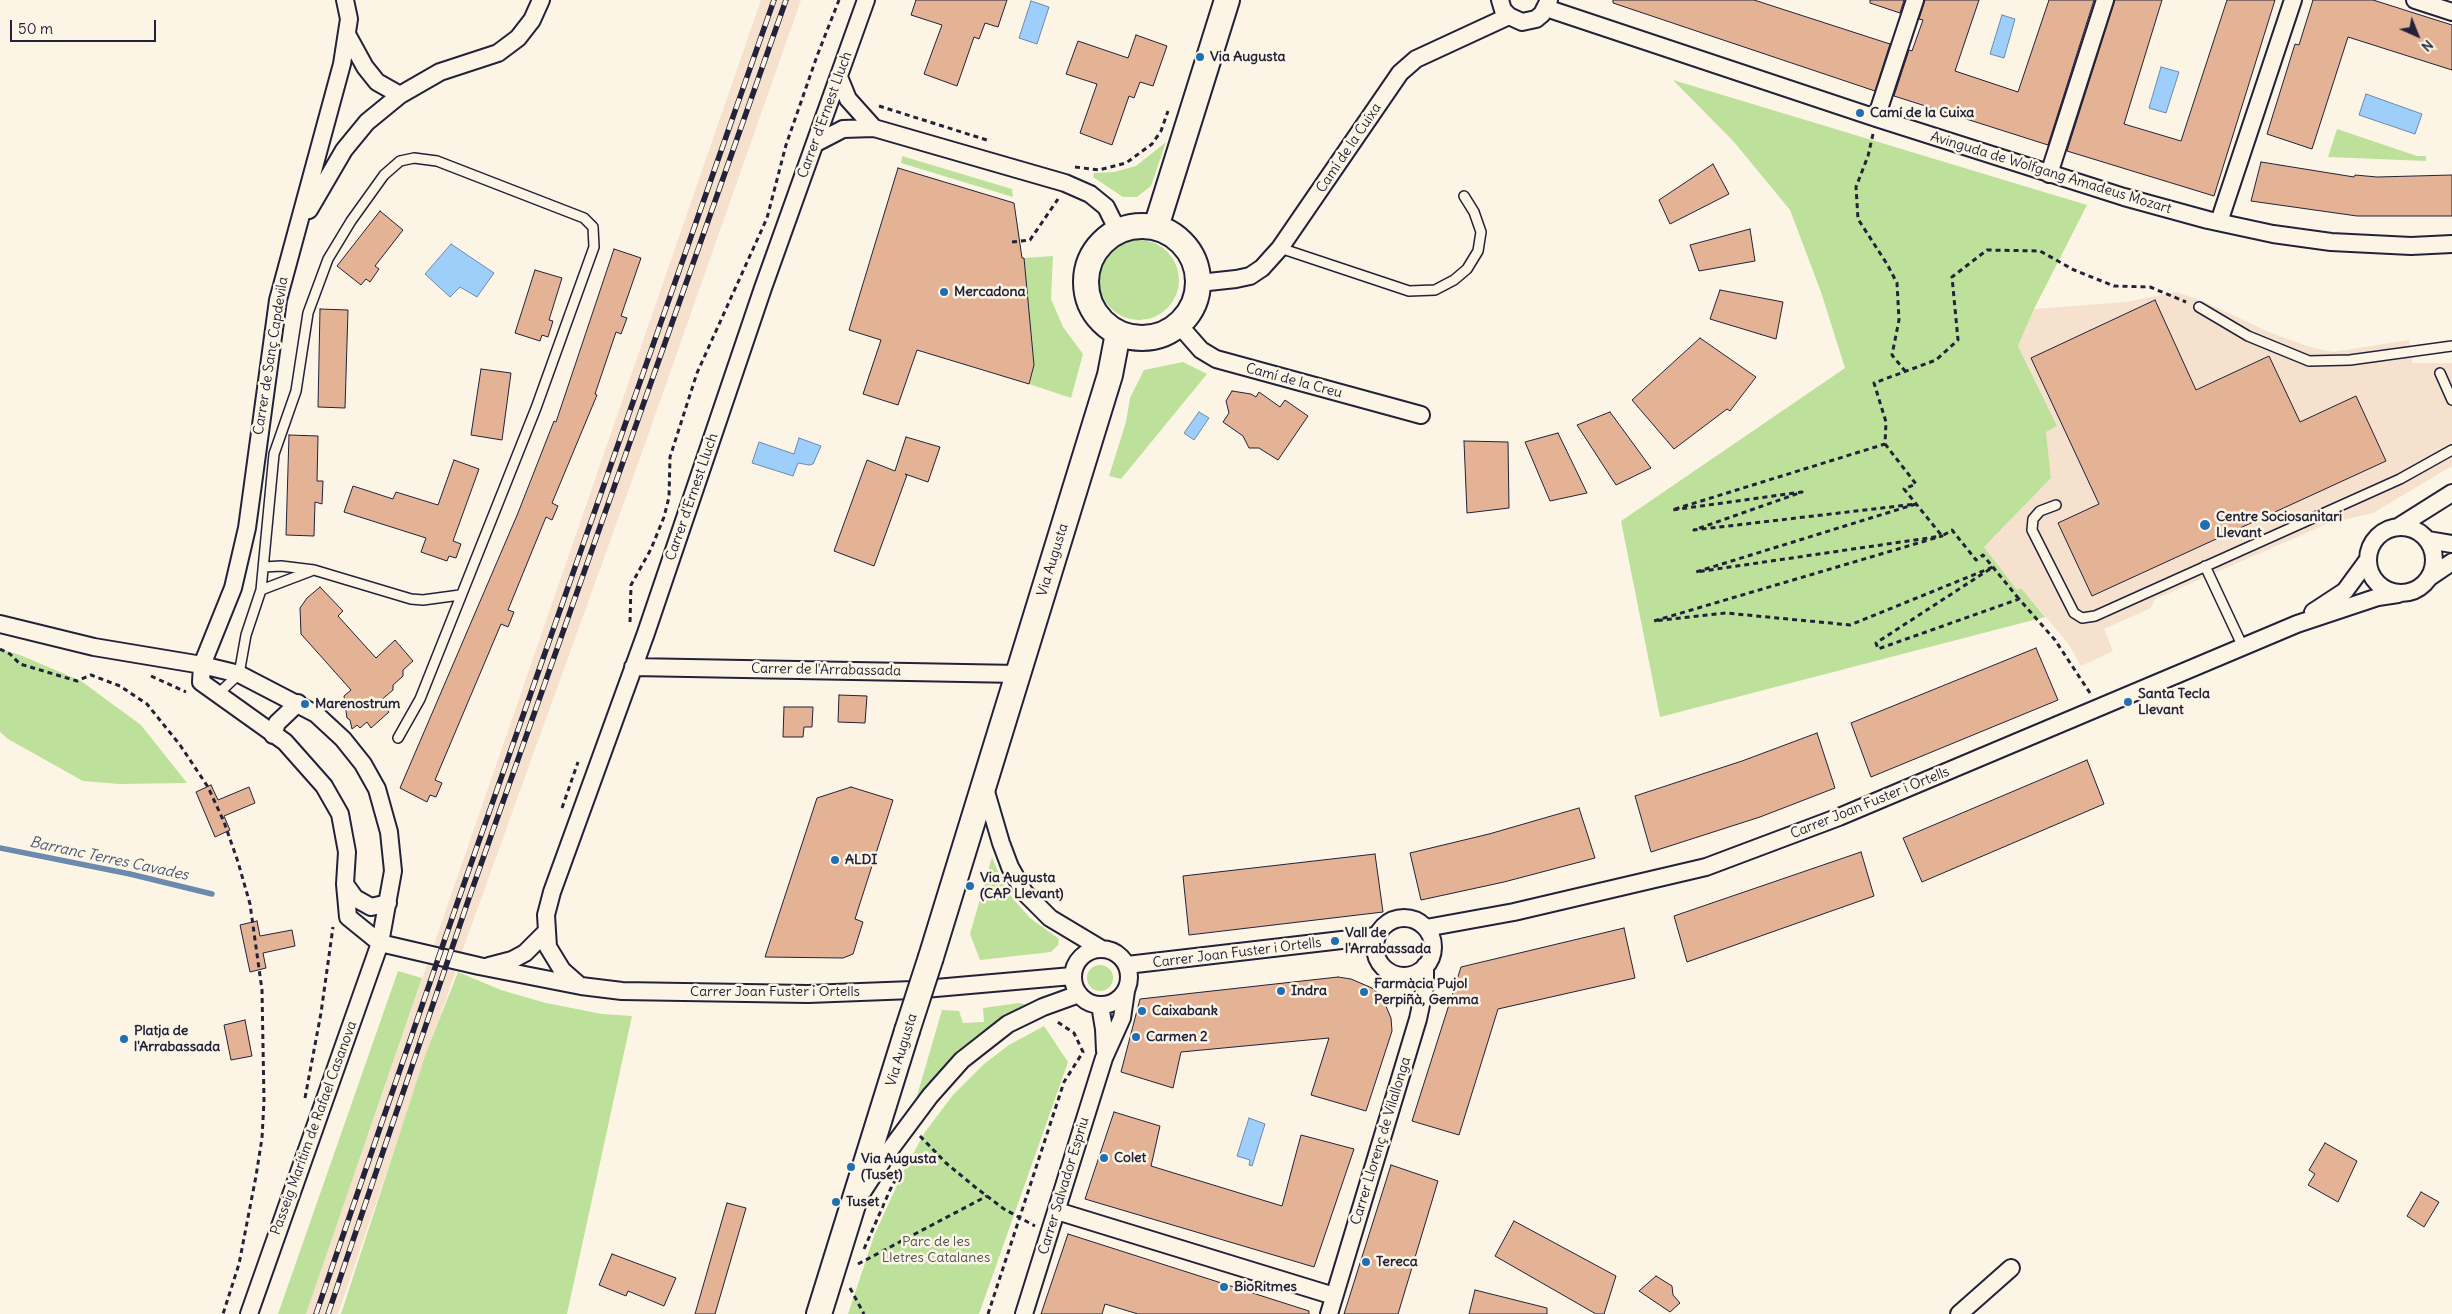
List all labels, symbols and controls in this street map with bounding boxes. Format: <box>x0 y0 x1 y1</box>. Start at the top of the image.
scale bar <box>12 10 159 42</box>
north arrow <box>2392 10 2442 60</box>
text: 50 m <box>18 19 53 38</box>
text: N <box>2418 36 2437 56</box>
street label: Carrer d'Ernest Lluch <box>794 49 856 181</box>
place label: Via Augusta <box>1210 49 1285 65</box>
marker: Via Augusta <box>1194 51 1206 63</box>
street label: Camí de la Cuixa <box>1313 100 1385 196</box>
place label: Camí de la Cuixa <box>1870 105 1974 121</box>
marker: Camí de la Cuixa <box>1854 107 1866 119</box>
street label: Avinguda de Wolfgang Amadeus Mozart <box>1929 128 2173 218</box>
street label: Carrer de Sanç Capdevila <box>250 276 292 436</box>
place label: Mercadona <box>954 284 1026 300</box>
marker: Mercadona <box>938 286 950 298</box>
street label: Camí de la Creu <box>1244 360 1344 402</box>
street label: Carrer d'Ernest Lluch <box>662 431 722 563</box>
place label: Centre Sociosanitari Llevant <box>2216 509 2342 542</box>
marker: Centre Sociosanitari Llevant <box>2198 518 2212 532</box>
street label: Via Augusta <box>1034 521 1072 599</box>
street label: Carrer de l'Arrabassada <box>751 660 901 680</box>
place label: Santa Tecla Llevant <box>2138 686 2210 719</box>
place label: Marenostrum <box>315 696 400 712</box>
marker: Santa Tecla Llevant <box>2122 696 2134 708</box>
marker: Marenostrum <box>299 698 311 710</box>
street label: Carrer Joan Fuster i Ortells <box>1788 763 1952 843</box>
water label: Barranc Terres Cavades <box>28 833 190 885</box>
place label: ALDI <box>845 852 877 868</box>
marker: ALDI <box>829 854 841 866</box>
place label: Via Augusta (CAP Llevant) <box>980 870 1064 902</box>
marker: Via Augusta (CAP Llevant) <box>964 880 976 892</box>
place label: Vall de l'Arrabassada <box>1345 925 1431 958</box>
street label: Carrer Joan Fuster i Ortells <box>1152 934 1322 972</box>
marker: Vall de l'Arrabassada <box>1329 935 1341 947</box>
place label: Farmàcia Pujol Perpiñà, Gemma <box>1374 976 1479 1009</box>
place label: Indra <box>1291 983 1327 999</box>
street label: Carrer Joan Fuster i Ortells <box>690 984 860 1000</box>
marker: Indra <box>1275 985 1287 997</box>
marker: Farmàcia Pujol Perpiñà, Gemma <box>1358 986 1370 998</box>
place label: Caixabank <box>1152 1003 1218 1019</box>
marker: Caixabank <box>1136 1005 1148 1017</box>
street label: Via Augusta <box>883 1011 921 1089</box>
street label: Passeig Marítim de Rafael Casanova <box>267 1019 361 1237</box>
place label: Platja de l'Arrabassada <box>134 1023 220 1056</box>
place label: Carmen 2 <box>1146 1029 1208 1045</box>
marker: Carmen 2 <box>1130 1031 1142 1043</box>
marker: Platja de l'Arrabassada <box>118 1033 130 1045</box>
street label: Carrer Llorenç de Vilallonga <box>1347 1055 1415 1227</box>
street label: Carrer Salvador Espriu <box>1035 1115 1093 1257</box>
place label: Colet <box>1114 1150 1146 1166</box>
place label: Via Augusta (Tuset) <box>861 1151 936 1184</box>
marker: Colet <box>1098 1152 1110 1164</box>
marker: Via Augusta (Tuset) <box>845 1161 857 1173</box>
place label: Tuset <box>846 1194 879 1210</box>
marker: Tuset <box>830 1196 842 1208</box>
park label: Parc de les Lletres Catalanes <box>882 1234 990 1266</box>
place label: Tereca <box>1376 1254 1418 1270</box>
marker: Tereca <box>1360 1256 1372 1268</box>
place label: BioRitmes <box>1234 1279 1297 1295</box>
marker: BioRitmes <box>1218 1281 1230 1293</box>

